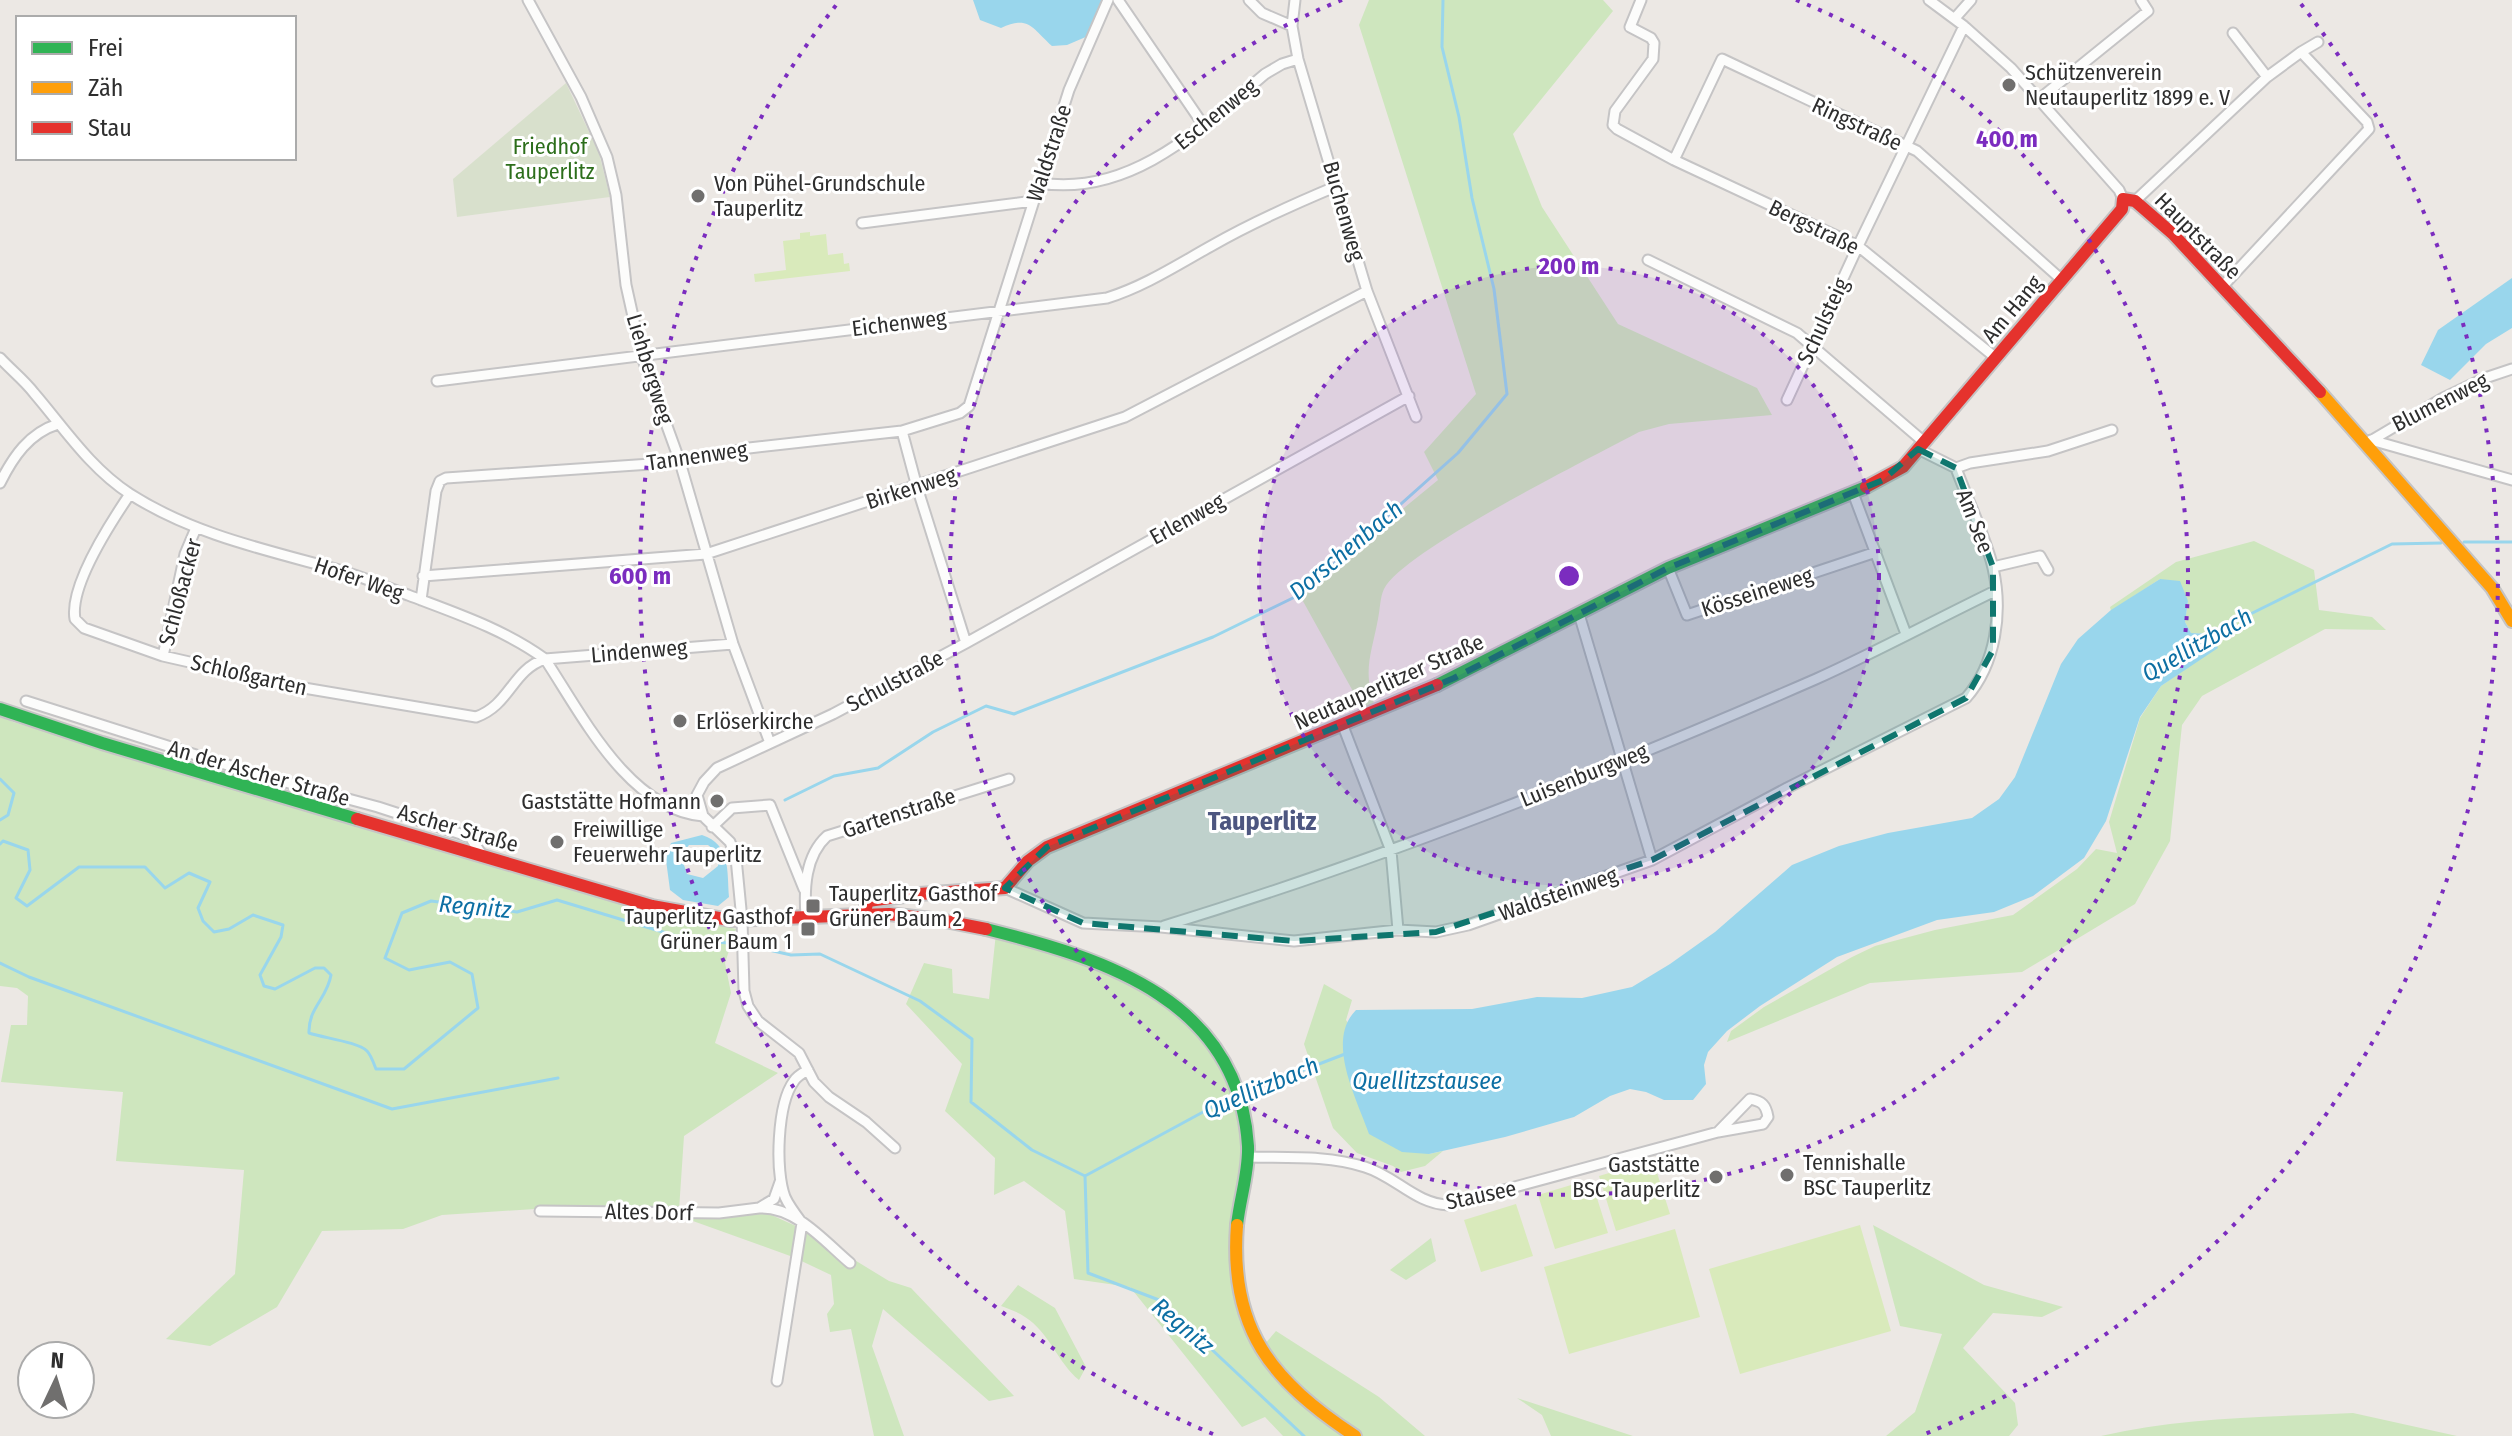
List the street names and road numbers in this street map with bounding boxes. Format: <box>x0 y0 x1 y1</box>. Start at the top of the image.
street label: Eschenweg <box>1169 72 1263 156</box>
street label: Ringstraße <box>1808 91 1906 157</box>
street label: Waldstraße <box>1021 101 1077 205</box>
street label: Buchenweg <box>1317 158 1371 265</box>
street label: Hauptstraße <box>2149 187 2247 285</box>
street label: Bergstraße <box>1764 194 1864 260</box>
street label: Am Hang <box>1976 269 2048 348</box>
street label: Schulsteig <box>1791 273 1855 369</box>
street label: Eichenweg <box>850 304 948 342</box>
street label: Liehbergweg <box>620 311 680 428</box>
street label: Blumenweg <box>2387 366 2493 438</box>
street label: Tannenweg <box>645 436 750 476</box>
street label: Birkenweg <box>862 461 960 515</box>
street label: Am See <box>1951 485 1999 557</box>
street label: Erlenweg <box>1145 487 1230 551</box>
street label: Schloßacker <box>153 535 207 649</box>
street label: Hofer Weg <box>311 551 408 607</box>
street label: Kösseineweg <box>1698 561 1817 623</box>
street label: Neutauperlitzer Straße <box>1290 628 1488 736</box>
street label: Lindenweg <box>590 633 689 669</box>
street label: Schulstraße <box>842 644 948 718</box>
street label: Schloßgarten <box>188 649 310 701</box>
street label: An der Ascher Straße <box>165 734 353 812</box>
street label: Luisenburgweg <box>1516 737 1652 813</box>
street label: Gartenstraße <box>839 782 959 844</box>
street label: Ascher Straße <box>395 798 521 858</box>
street label: Waldsteinweg <box>1495 861 1622 927</box>
street label: Stausee <box>1443 1174 1519 1216</box>
street label: Altes Dorf <box>605 1198 695 1226</box>

